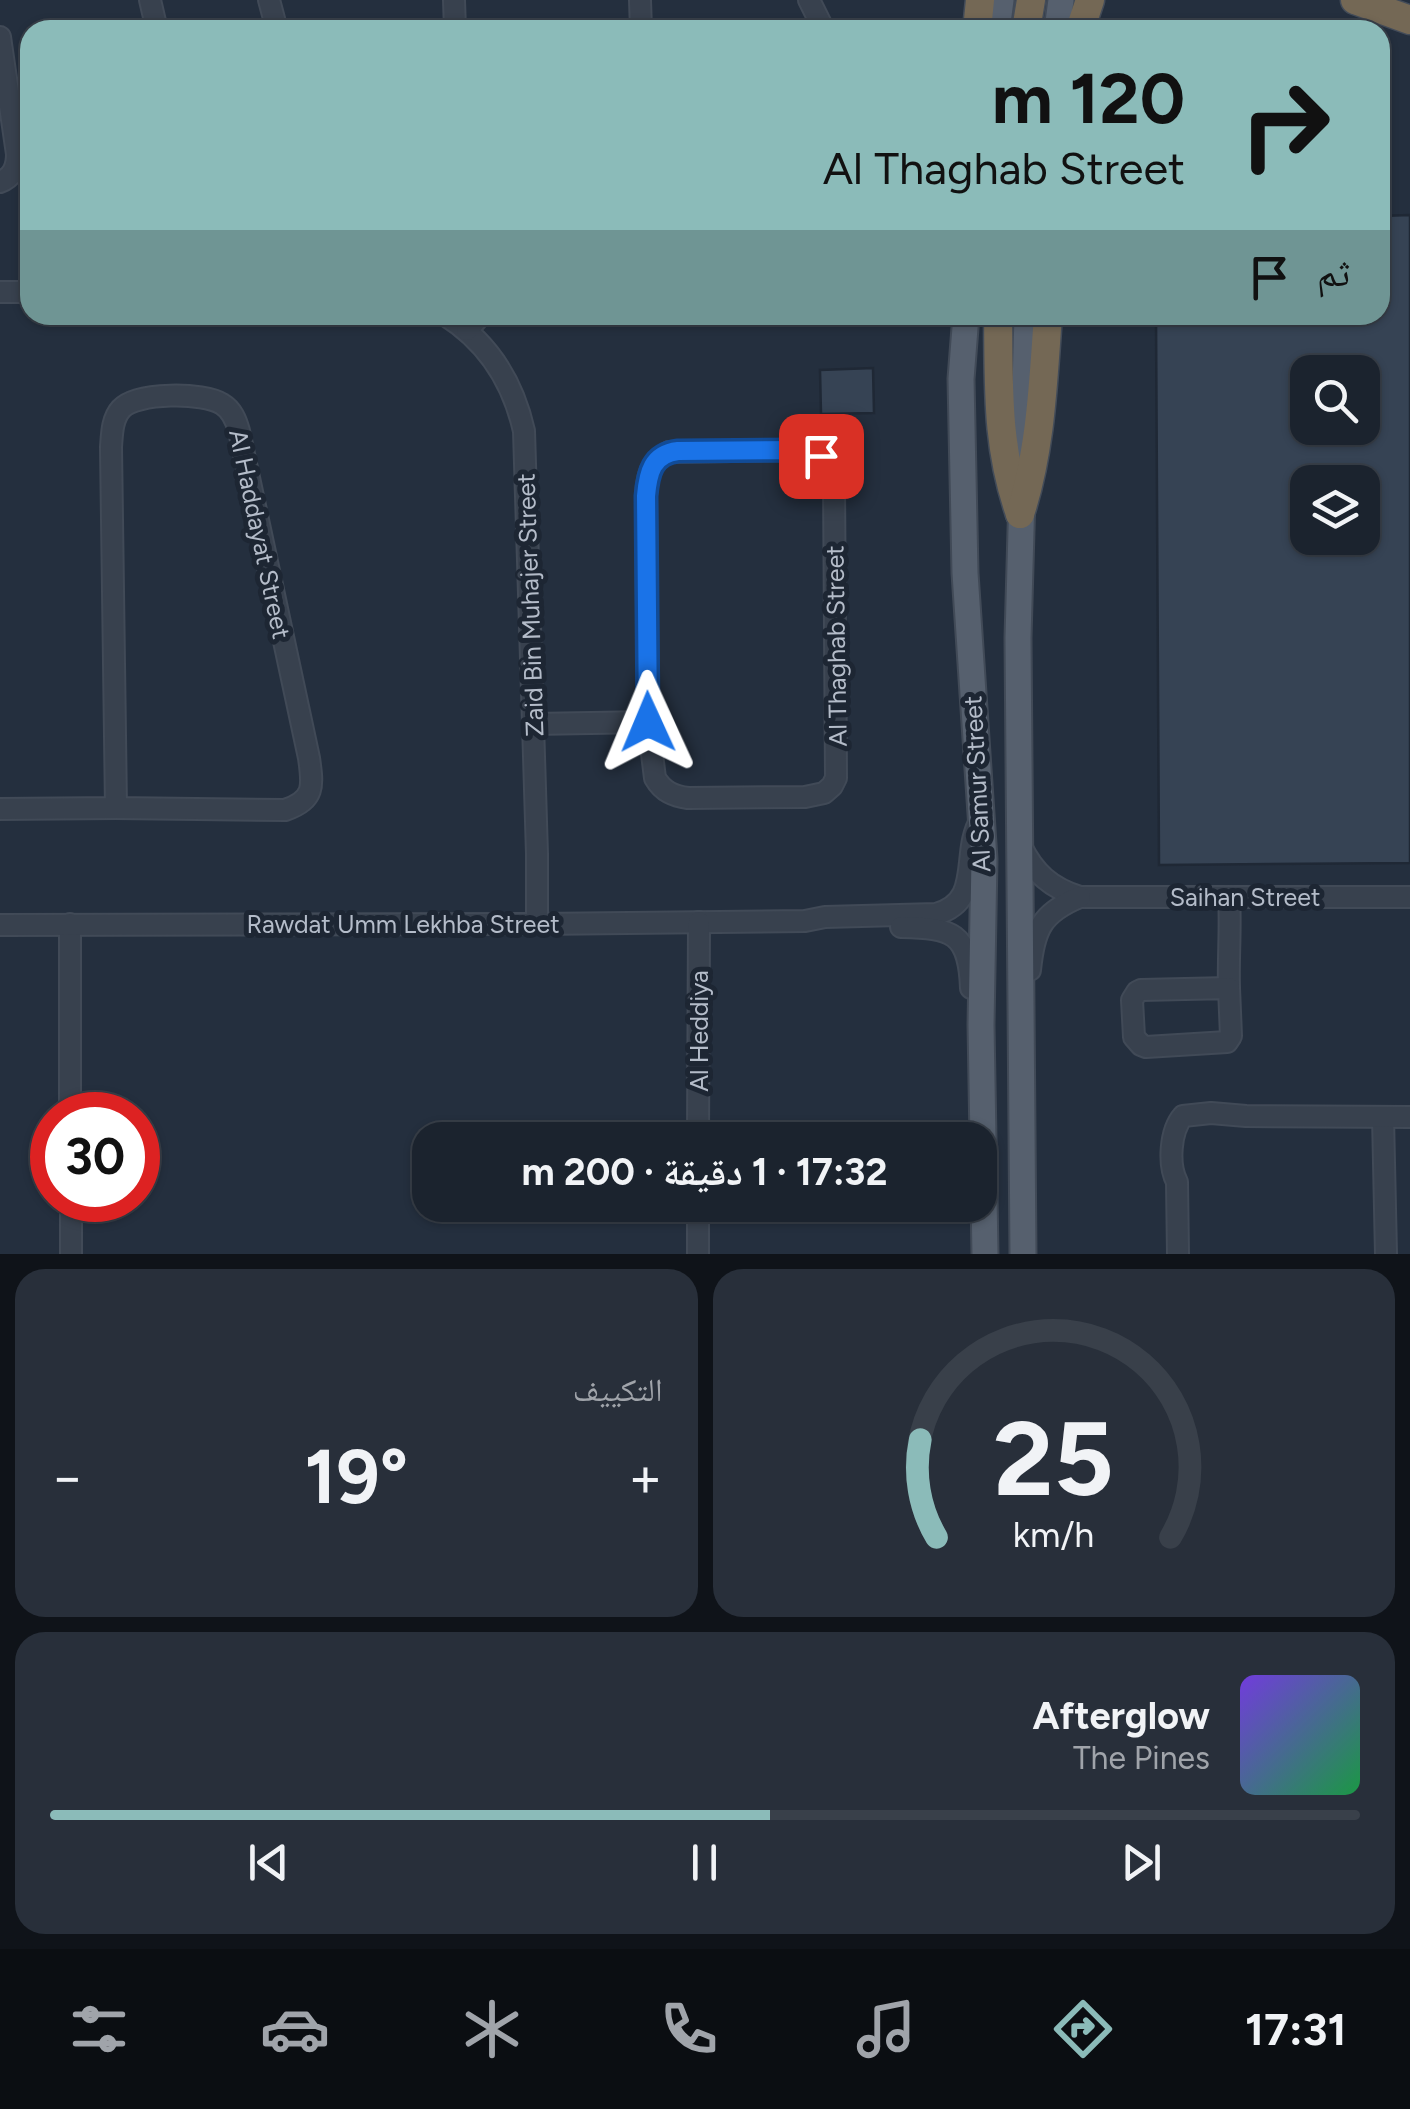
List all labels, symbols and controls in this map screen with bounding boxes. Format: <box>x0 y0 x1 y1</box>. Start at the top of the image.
text: 120 m <box>992 56 1185 141</box>
icon: right <box>1220 60 1350 190</box>
text: Al Thaghab Street <box>823 141 1185 195</box>
icon: arrive <box>1242 250 1297 305</box>
text: ثم <box>1317 250 1350 296</box>
map controls <box>1290 355 1380 555</box>
button: search <box>1290 355 1380 445</box>
pin <box>779 414 864 499</box>
street label: Al Haddayat Street <box>223 427 297 641</box>
icon: arrive <box>794 429 849 484</box>
button: layers <box>1290 465 1380 555</box>
street label: Zaid Bin Muhajer Street <box>510 473 550 737</box>
street label: Al Thaghab Street <box>819 545 853 747</box>
position arrow <box>596 670 700 774</box>
street label: Al Samur Street <box>957 695 997 873</box>
street label: Saihan Street <box>1170 882 1320 912</box>
street label: Rawdat Umm Lekhba Street <box>246 909 560 939</box>
street label: Al Heddiya <box>684 970 714 1092</box>
speed limit sign: 30 <box>30 1092 160 1222</box>
text: 17:32 · 1 دقيقة · 200 m <box>521 1149 888 1195</box>
text: التكييف <box>573 1371 663 1409</box>
text: 25 <box>993 1396 1114 1521</box>
text: 19° <box>304 1432 408 1522</box>
text: − <box>50 1444 84 1510</box>
text: + <box>628 1444 662 1510</box>
text: km/h <box>1013 1513 1095 1556</box>
text: Afterglow <box>1032 1693 1210 1739</box>
text: The Pines <box>1073 1739 1210 1777</box>
icon: previous <box>241 1835 296 1890</box>
icon: pause <box>677 1835 732 1890</box>
icon: next <box>1114 1835 1169 1890</box>
icon: filters <box>64 1994 134 2064</box>
icon: car <box>260 1994 330 2064</box>
icon: climate <box>457 1994 527 2064</box>
icon: phone <box>654 1994 724 2064</box>
icon: music <box>851 1994 921 2064</box>
icon: directions <box>1048 1994 1118 2064</box>
text: 17:31 <box>1245 2002 1347 2056</box>

